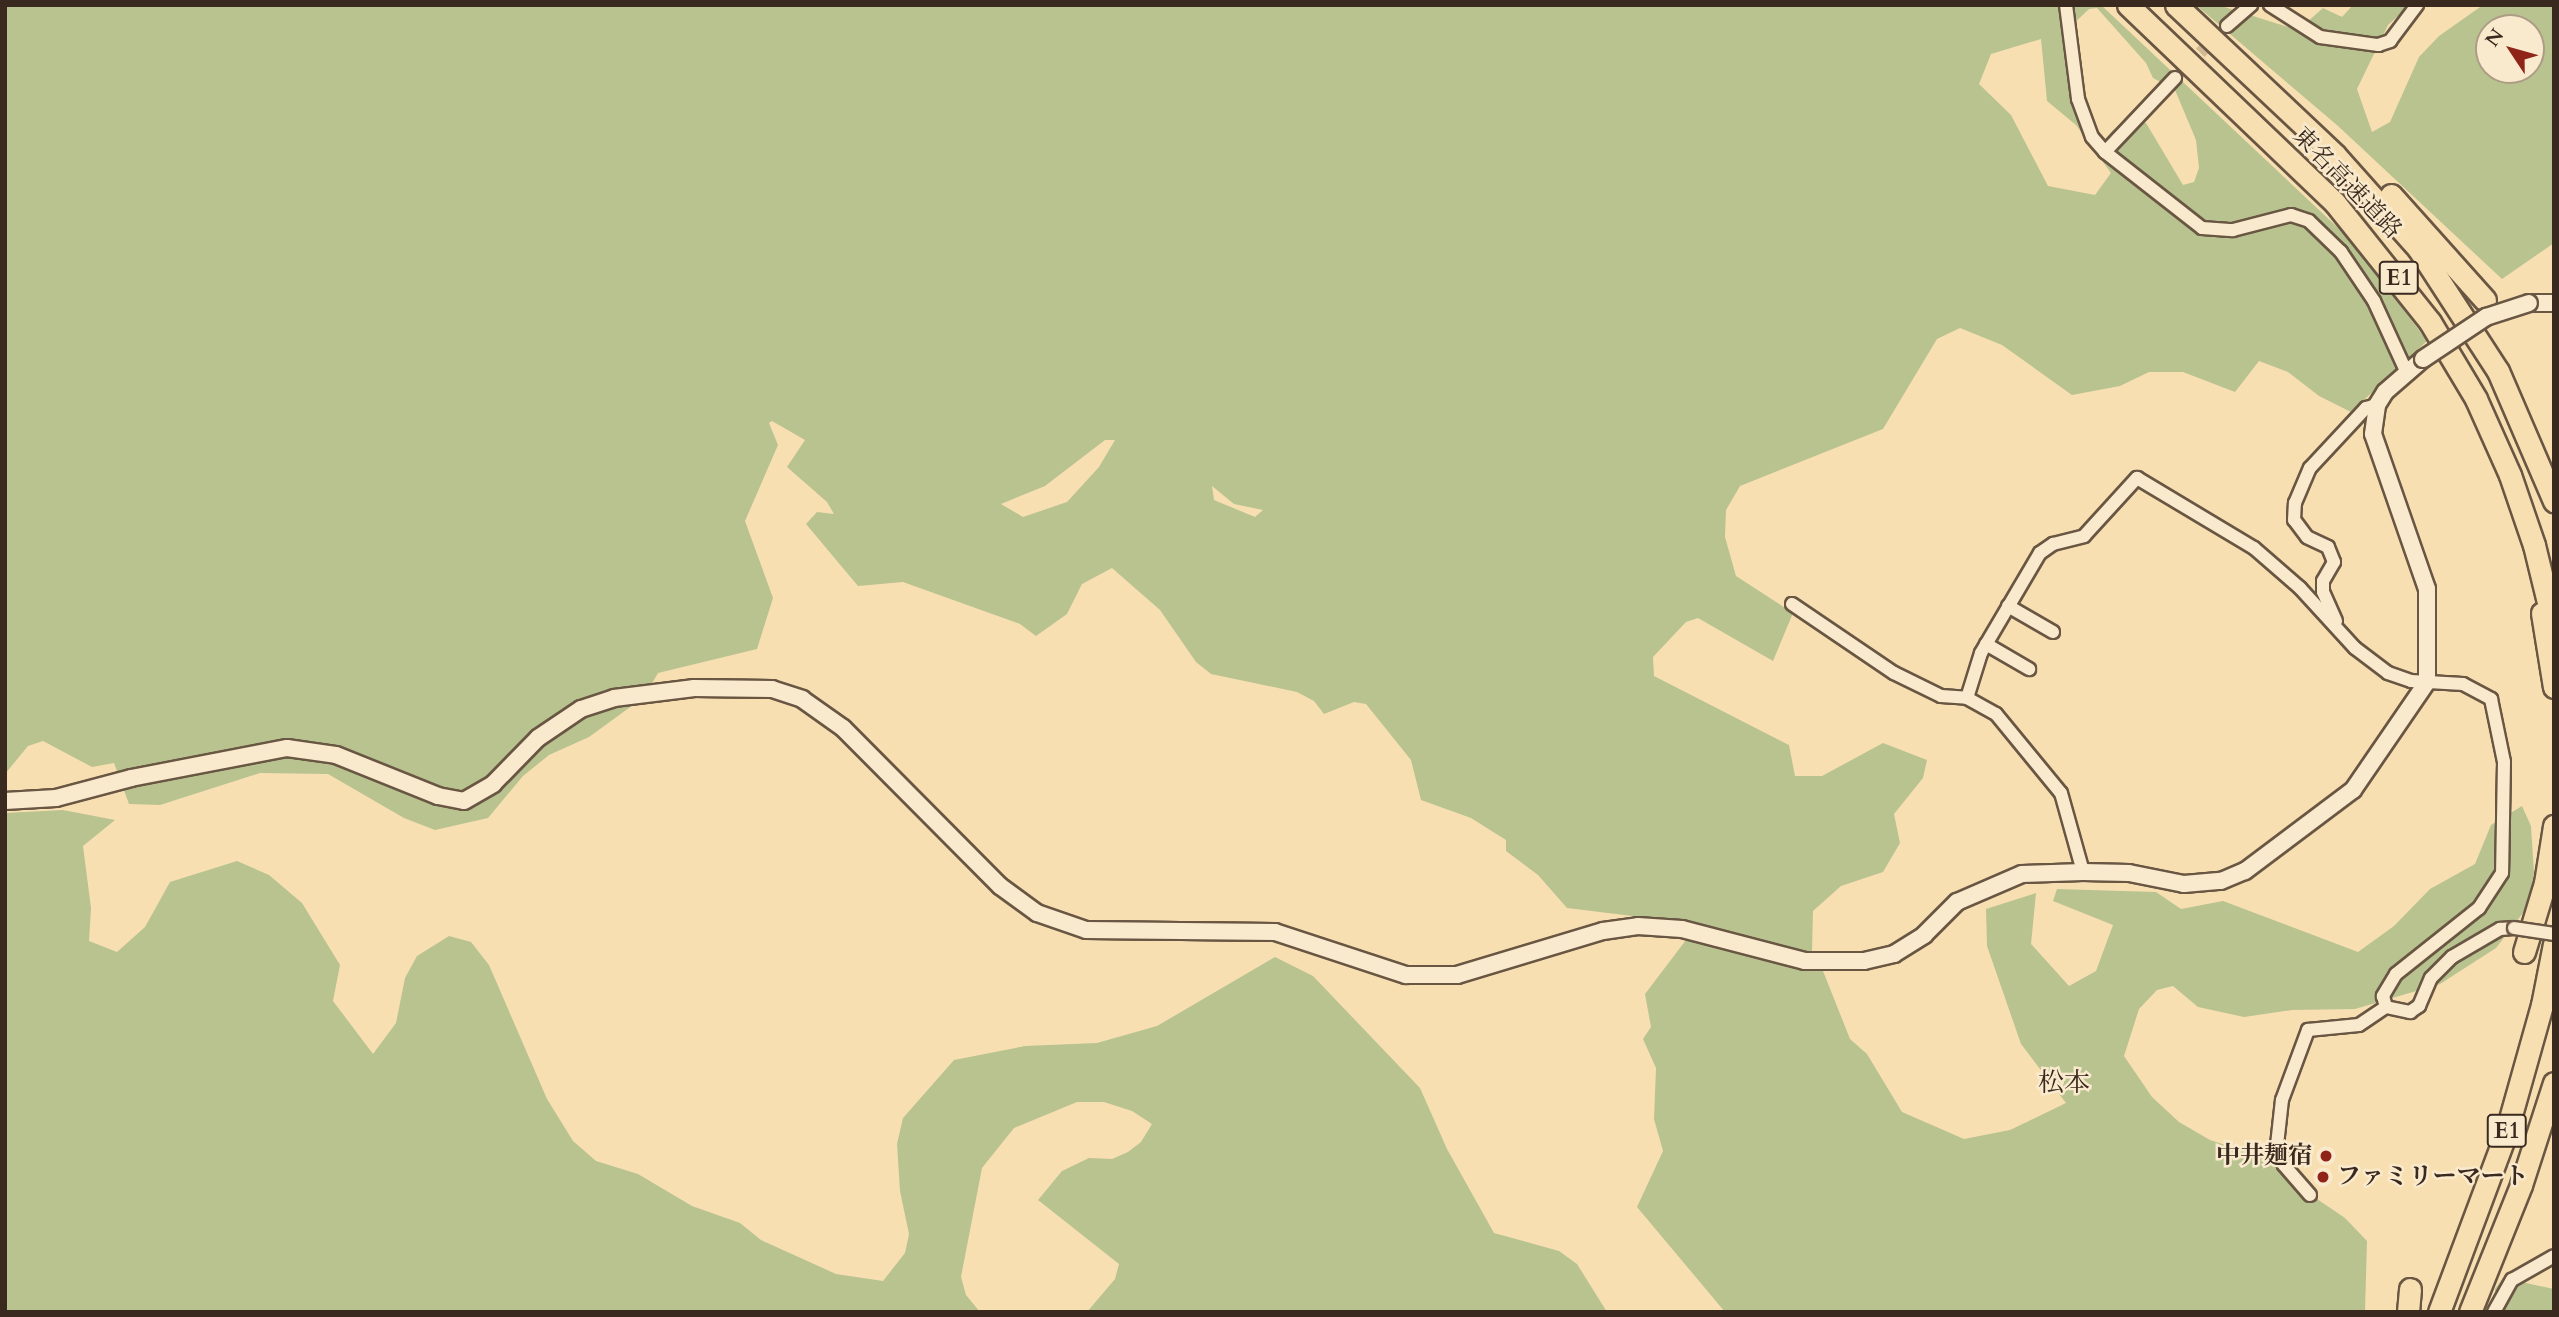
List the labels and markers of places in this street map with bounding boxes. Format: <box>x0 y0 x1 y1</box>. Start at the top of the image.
place label: 中井麺宿 <box>2216 1142 2312 1170</box>
marker: 中井麺宿 <box>2318 1148 2334 1164</box>
place label: ファミリーマート <box>2337 1163 2529 1191</box>
marker: ファミリーマート <box>2315 1169 2331 1185</box>

